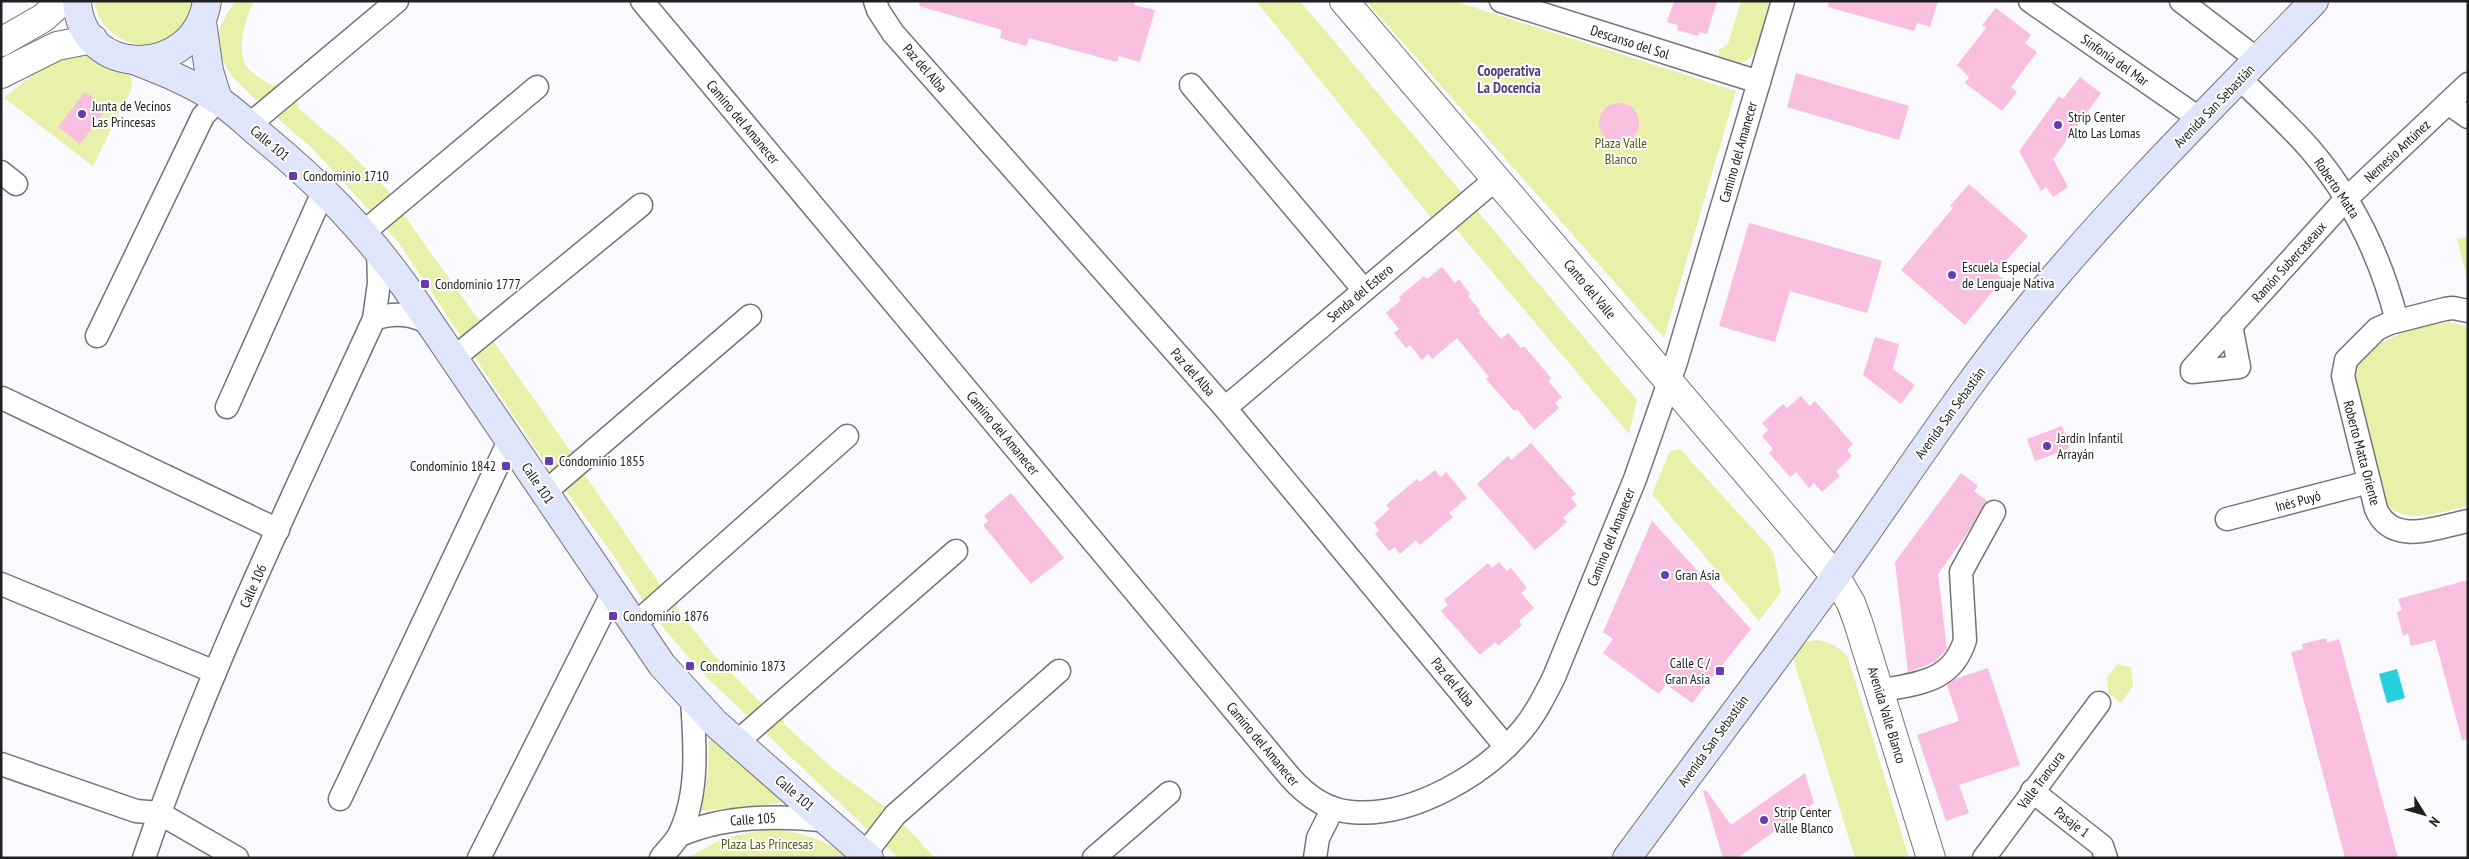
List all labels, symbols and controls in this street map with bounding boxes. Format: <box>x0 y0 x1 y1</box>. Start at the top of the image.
street label: Descanso del Sol <box>1588 21 1672 63</box>
street label: Sinfonía del Mar <box>2078 30 2153 90</box>
street label: Paz del Alba <box>899 40 951 96</box>
district label: Cooperativa La Docencia <box>1477 61 1541 97</box>
street label: Avenida San Sebastián <box>2170 61 2258 151</box>
street label: Camino del Amanecer <box>703 76 784 168</box>
place label: Junta de Vecinos Las Princesas <box>91 97 171 131</box>
street label: Camino del Amanecer <box>1715 99 1761 205</box>
marker: Junta de Vecinos Las Princesas <box>76 108 88 120</box>
place label: Strip Center Alto Las Lomas <box>2068 108 2141 142</box>
street label: Nemesio Antúnez <box>2360 116 2434 186</box>
marker: Strip Center Alto Las Lomas <box>2052 119 2064 131</box>
street label: Calle 101 <box>247 121 293 165</box>
park label: Plaza Valle Blanco <box>1595 134 1647 168</box>
street label: Roberto Matta <box>2310 154 2364 222</box>
place label: Condominio 1710 <box>303 167 389 185</box>
marker: Condominio 1710 <box>287 170 299 182</box>
street label: Ramón Subercaseaux <box>2248 218 2330 306</box>
street label: Canto del Valle <box>1560 256 1620 323</box>
place label: Escuela Especial de Lenguaje Nativa <box>1962 258 2054 292</box>
street label: Senda del Estero <box>1323 260 1397 326</box>
marker: Escuela Especial de Lenguaje Nativa <box>1946 269 1958 281</box>
place label: Condominio 1777 <box>435 275 521 293</box>
marker: Condominio 1777 <box>419 278 431 290</box>
street label: Paz del Alba <box>1167 344 1219 400</box>
street label: Avenida San Sebastián <box>1911 364 1989 462</box>
street label: Camino del Amanecer <box>963 387 1044 479</box>
street label: Roberto Matta Oriente <box>2339 399 2385 508</box>
place label: Jardín Infantil Arrayán <box>2056 429 2124 463</box>
marker: Jardín Infantil Arrayán <box>2041 440 2053 452</box>
place label: Condominio 1855 <box>559 452 645 470</box>
marker: Condominio 1855 <box>543 455 555 467</box>
place label: Condominio 1842 <box>410 457 496 475</box>
street label: Calle 101 <box>518 459 558 507</box>
marker: Condominio 1842 <box>500 460 512 472</box>
street label: Camino del Amanecer <box>1583 485 1639 589</box>
street label: Inés Puyó <box>2273 486 2323 516</box>
street label: Calle 106 <box>235 561 271 611</box>
place label: Gran Asia <box>1675 566 1720 584</box>
marker: Gran Asia <box>1659 569 1671 581</box>
place label: Condominio 1876 <box>623 607 709 625</box>
marker: Condominio 1876 <box>607 610 619 622</box>
street label: Paz del Alba <box>1427 654 1479 710</box>
place label: Calle C / Gran Asia <box>1665 654 1711 688</box>
place label: Condominio 1873 <box>700 657 786 675</box>
marker: Condominio 1873 <box>684 660 696 672</box>
marker: Calle C / Gran Asia <box>1714 665 1726 677</box>
street label: Avenida Valle Blanco <box>1864 665 1910 765</box>
street label: Avenida San Sebastián <box>1674 692 1752 790</box>
street label: Camino del Amanecer <box>1223 698 1304 790</box>
street label: Valle Trancura <box>2013 748 2069 813</box>
street label: Calle 101 <box>772 771 818 815</box>
north arrow <box>2399 789 2449 839</box>
place label: Strip Center Valle Blanco <box>1773 803 1833 837</box>
street label: Pasaje 1 <box>2051 803 2093 841</box>
street label: Calle 105 <box>729 808 777 830</box>
text: N <box>2425 813 2444 830</box>
marker: Strip Center Valle Blanco <box>1758 814 1770 826</box>
park label: Plaza Las Princesas <box>721 835 813 853</box>

